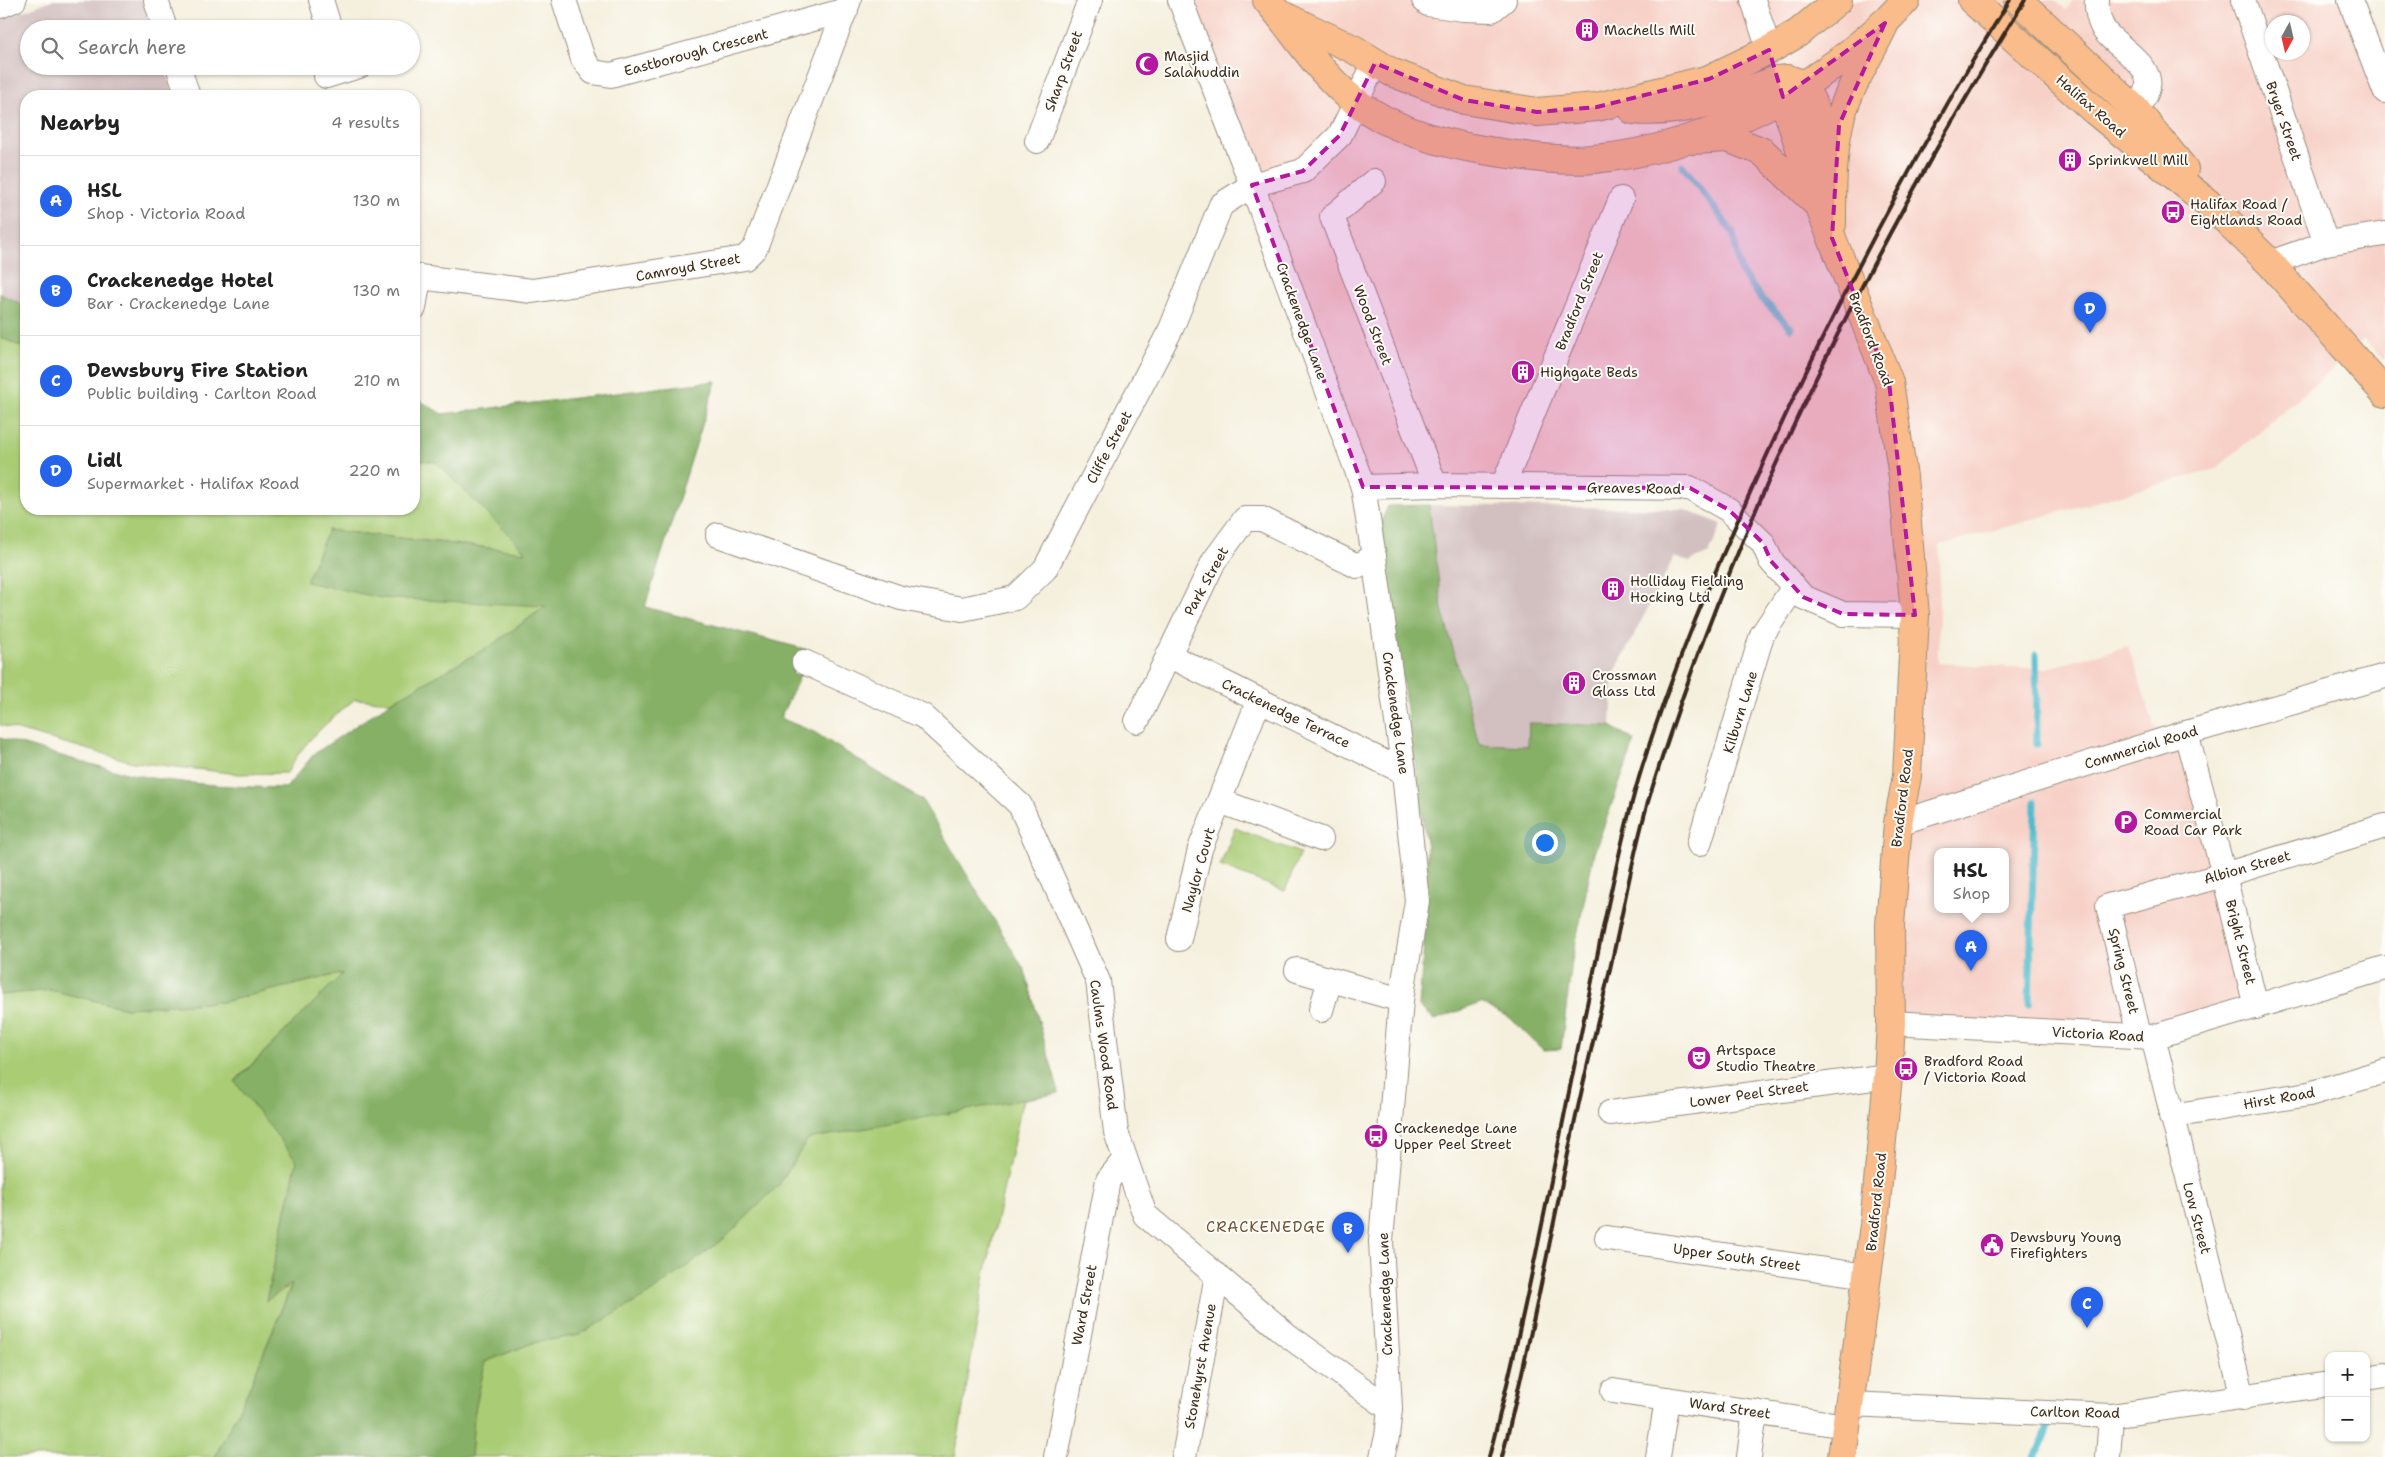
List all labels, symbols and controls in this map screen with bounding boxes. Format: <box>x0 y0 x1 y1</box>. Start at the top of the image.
north arrow <box>2265 15 2310 60</box>
building icon: Machells Mill <box>1574 17 1600 43</box>
search box <box>20 20 420 75</box>
place label: Machells Mill <box>1604 21 1696 39</box>
street label: Eastborough Crescent <box>622 24 770 80</box>
street label: Sharp Street <box>1040 28 1086 114</box>
icon: search <box>38 34 66 62</box>
text: Search here <box>78 35 187 60</box>
place label: Masjid Salahuddin <box>1164 47 1240 81</box>
mosque icon: Masjid Salahuddin <box>1134 51 1160 77</box>
street label: Halifax Road <box>2052 71 2130 141</box>
street label: Bryer Street <box>2262 79 2306 163</box>
text: Nearby <box>40 109 120 137</box>
text: 4 results <box>331 112 400 133</box>
building icon: Sprinkwell Mill <box>2057 147 2083 173</box>
place label: Sprinkwell Mill <box>2088 151 2189 169</box>
text: HSL <box>87 178 122 203</box>
text: A <box>50 190 62 211</box>
text: 130 m <box>353 190 400 211</box>
place label: Halifax Road / Eightlands Road <box>2190 195 2303 229</box>
bus stop icon: Halifax Road / Eightlands Road <box>2160 199 2186 225</box>
text: Shop · Victoria Road <box>87 203 245 224</box>
street label: Camroyd Street <box>634 249 742 285</box>
street label: Bradford Street <box>1551 249 1607 353</box>
street label: Crackenedge Lane <box>1272 260 1332 382</box>
text: Crackenedge Hotel <box>87 268 274 293</box>
text: B <box>51 280 61 301</box>
text: 130 m <box>353 280 400 301</box>
street label: Wood Street <box>1349 282 1397 368</box>
street label: Bradford Road <box>1845 290 1897 389</box>
pin: D <box>2074 292 2106 333</box>
text: Bar · Crackenedge Lane <box>87 293 270 314</box>
text: Dewsbury Fire Station <box>87 358 308 383</box>
building icon: Highgate Beds <box>1510 359 1536 385</box>
place label: Highgate Beds <box>1540 363 1638 381</box>
text: C <box>51 370 61 391</box>
text: 210 m <box>353 370 400 391</box>
text: Public building · Carlton Road <box>87 383 317 404</box>
street label: Cliffe Street <box>1082 407 1136 487</box>
text: Lidl <box>87 448 122 473</box>
text: D <box>50 460 62 481</box>
text: 220 m <box>348 460 400 481</box>
text: Supermarket · Halifax Road <box>87 473 299 494</box>
street label: Greaves Road <box>1587 478 1681 498</box>
street label: Park Street <box>1180 543 1232 619</box>
place label: Holliday Fielding Hocking Ltd <box>1630 572 1744 606</box>
building icon: Holliday Fielding Hocking Ltd <box>1600 576 1626 602</box>
street label: Crackenedge Lane <box>1378 651 1414 775</box>
place label: Crossman Glass Ltd <box>1592 666 1657 700</box>
street label: Kilburn Lane <box>1719 668 1761 755</box>
building icon: Crossman Glass Ltd <box>1561 670 1587 696</box>
street label: Crackenedge Terrace <box>1219 674 1353 752</box>
street label: Commercial Road <box>2082 721 2200 773</box>
street label: Bradford Road <box>1887 748 1917 848</box>
place label: Commercial Road Car Park <box>2144 805 2242 839</box>
parking icon: Commercial Road Car Park <box>2113 809 2139 835</box>
street label: Naylor Court <box>1177 825 1219 915</box>
your location <box>1532 830 1558 856</box>
street label: Albion Street <box>2202 846 2292 888</box>
popup <box>1934 848 2009 913</box>
text: HSL <box>1953 858 1988 883</box>
text: Shop <box>1953 883 1990 904</box>
street label: Bright Street <box>2222 898 2260 986</box>
street label: Spring Street <box>2105 926 2143 1016</box>
pin: A <box>1955 930 1987 971</box>
street label: Caulms Wood Road <box>1086 979 1122 1112</box>
street label: Victoria Road <box>2051 1023 2145 1045</box>
place label: Artspace Studio Theatre <box>1716 1041 1816 1075</box>
theatre icon: Artspace Studio Theatre <box>1686 1045 1712 1071</box>
place label: Bradford Road / Victoria Road <box>1924 1052 2026 1086</box>
bus stop icon: Bradford Road / Victoria Road <box>1893 1056 1919 1082</box>
street label: Lower Peel Street <box>1688 1077 1810 1111</box>
street label: Hirst Road <box>2242 1083 2316 1113</box>
place label: Crackenedge Lane Upper Peel Street <box>1394 1119 1518 1153</box>
bus stop icon: Crackenedge Lane Upper Peel Street <box>1363 1123 1389 1149</box>
street label: Bradford Road <box>1862 1152 1890 1252</box>
street label: Low Street <box>2179 1180 2215 1256</box>
pin: B <box>1332 1212 1364 1253</box>
district label: CRACKENEDGE <box>1206 1217 1326 1237</box>
place label: Dewsbury Young Firefighters <box>2010 1228 2121 1262</box>
street label: Crackenedge Lane <box>1374 1232 1396 1356</box>
public building icon: Dewsbury Young Firefighters <box>1979 1232 2005 1258</box>
street label: Upper South Street <box>1672 1239 1802 1275</box>
street label: Ward Street <box>1067 1263 1101 1347</box>
pin: C <box>2071 1287 2103 1328</box>
street label: Stonehyrst Avenue <box>1180 1302 1220 1430</box>
map controls <box>2325 1352 2370 1442</box>
button: + <box>2325 1352 2370 1397</box>
street label: Ward Street <box>1688 1393 1772 1423</box>
button: − <box>2325 1397 2370 1442</box>
street label: Carlton Road <box>2030 1402 2120 1422</box>

